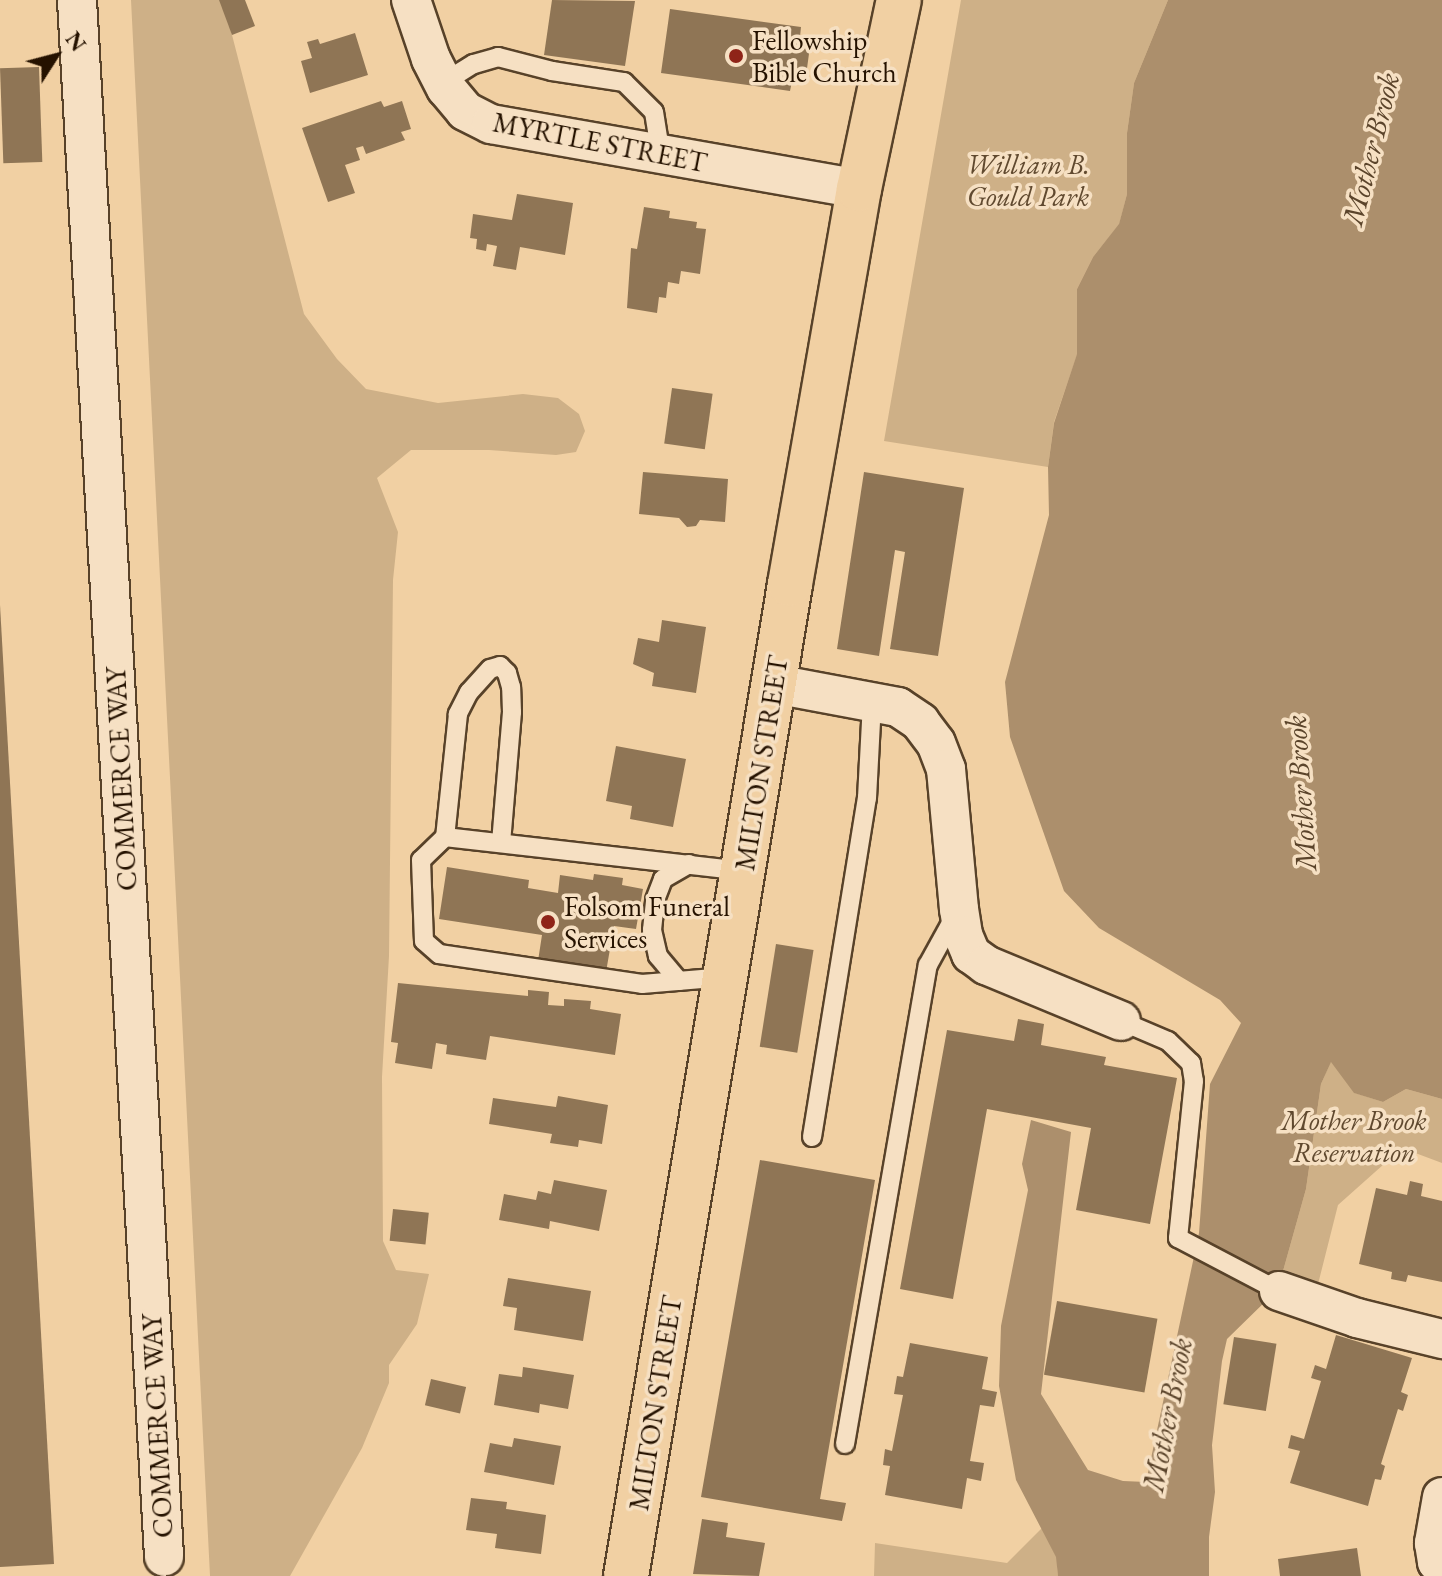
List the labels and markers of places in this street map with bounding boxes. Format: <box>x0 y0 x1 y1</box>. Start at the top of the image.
place label: Fellowship Bible Church <box>752 23 897 89</box>
marker: Fellowship Bible Church <box>727 47 745 65</box>
place label: Folsom Funeral Services <box>564 889 730 955</box>
marker: Folsom Funeral Services <box>539 913 557 931</box>

